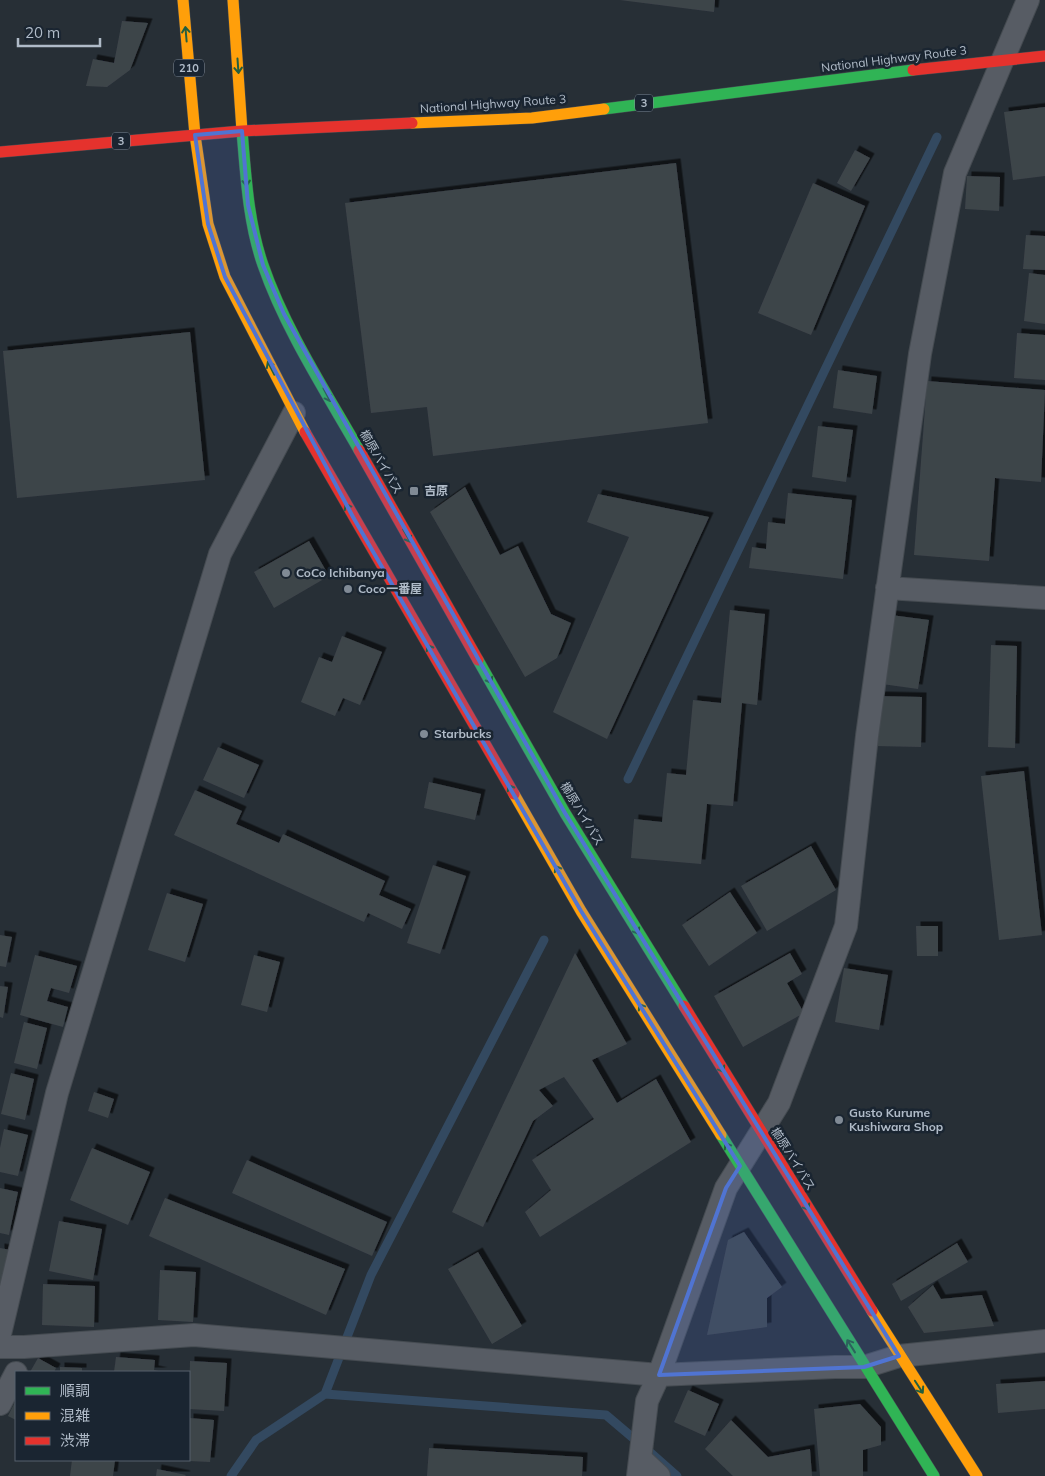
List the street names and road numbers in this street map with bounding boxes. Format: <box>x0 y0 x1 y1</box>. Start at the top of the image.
street label: National Highway Route 3 <box>820 42 968 75</box>
road number: 210 <box>174 59 204 76</box>
street label: National Highway Route 3 <box>419 91 567 116</box>
road number: 3 <box>635 95 653 112</box>
road number: 3 <box>112 132 130 150</box>
street label: 櫛原バイパス <box>357 427 406 497</box>
street label: 櫛原バイパス <box>558 779 607 848</box>
street label: 櫛原バイパス <box>768 1124 819 1193</box>

